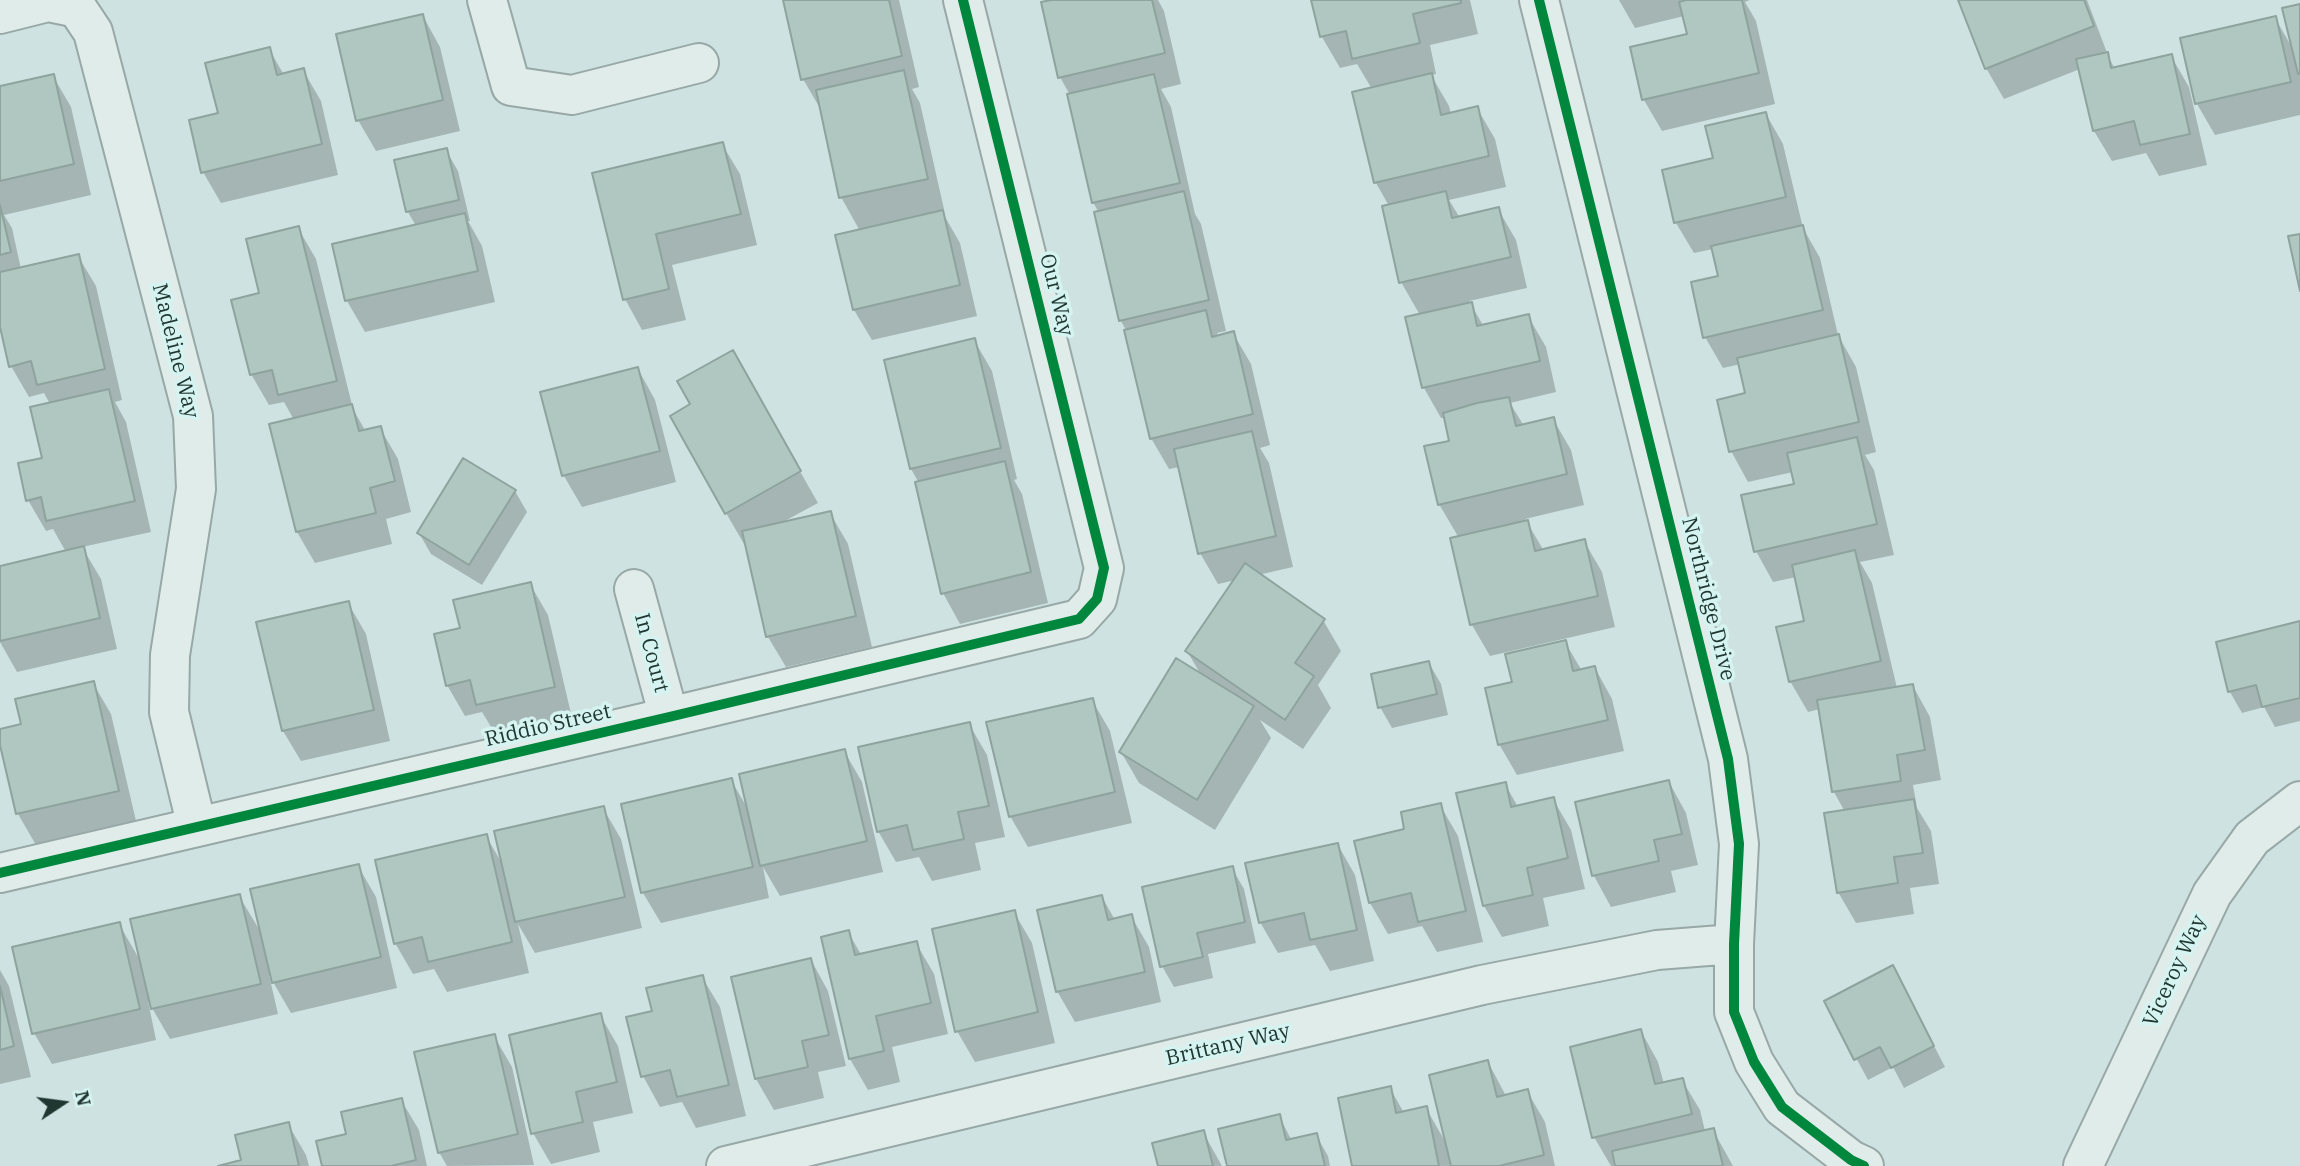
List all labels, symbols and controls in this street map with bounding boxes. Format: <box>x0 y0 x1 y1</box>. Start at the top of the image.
street label: Our Way <box>1034 251 1078 339</box>
street label: Madeline Way <box>146 281 204 421</box>
street label: Northridge Drive <box>1676 515 1740 683</box>
street label: In Court <box>628 611 674 695</box>
street label: Riddio Street <box>483 699 613 753</box>
street label: Viceroy Way <box>2138 911 2212 1031</box>
street label: Brittany Way <box>1163 1018 1293 1072</box>
north arrow <box>28 1068 98 1138</box>
text: N <box>70 1088 97 1108</box>

